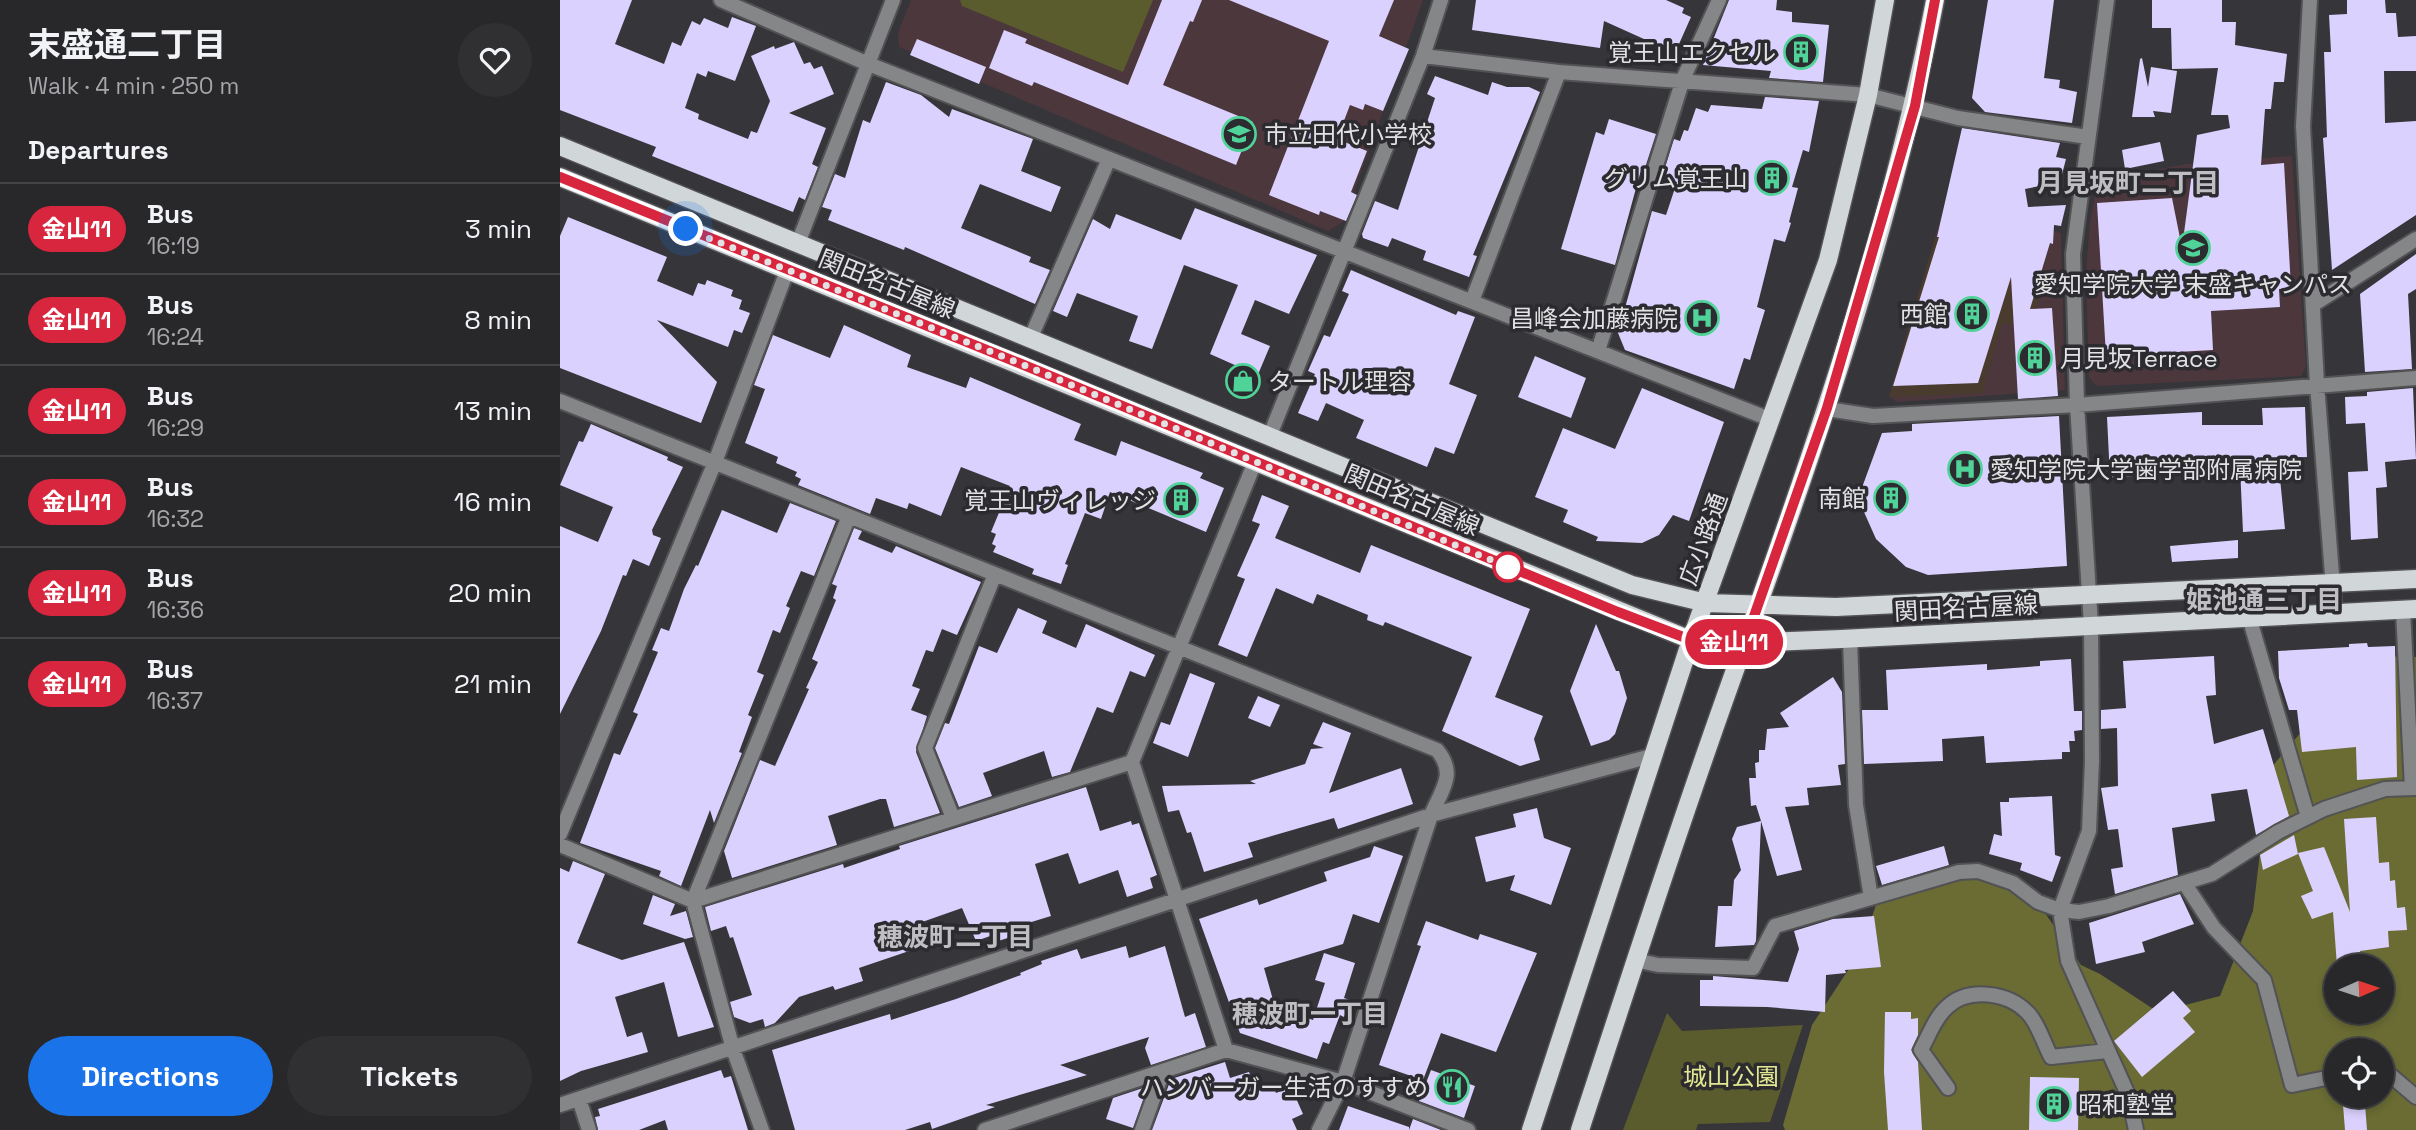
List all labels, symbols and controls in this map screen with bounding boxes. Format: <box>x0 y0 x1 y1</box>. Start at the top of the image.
button: heart <box>458 23 532 97</box>
text: 末盛通二丁目 <box>28 24 226 66</box>
building icon: 覚王山エクセル <box>1782 33 1820 71</box>
place label: 覚王山エクセル <box>1608 37 1776 68</box>
text: Walk · 4 min · 250 m <box>28 71 239 101</box>
school or university icon: 市立田代小学校 <box>1220 115 1258 153</box>
place label: 市立田代小学校 <box>1264 119 1432 150</box>
text: Departures <box>28 133 169 167</box>
building icon: グリム覚王山 <box>1753 159 1791 197</box>
place label: グリム覚王山 <box>1604 163 1748 194</box>
district label: 月見坂町二丁目 <box>2037 166 2219 200</box>
text: Bus <box>147 197 194 231</box>
your location <box>668 211 703 246</box>
text: 3 min <box>465 212 532 246</box>
text: 金山11 <box>42 213 112 244</box>
school or university icon: 愛知学院大学 末盛キャンパス <box>2174 229 2212 267</box>
text: 16:19 <box>147 231 200 261</box>
street label: 関田名古屋線 <box>814 243 960 325</box>
place label: 愛知学院大学 末盛キャンパス <box>2034 269 2352 300</box>
text: Bus <box>147 288 194 322</box>
building icon: 西館 <box>1953 295 1991 333</box>
hospital icon: 昌峰会加藤病院 <box>1683 299 1721 337</box>
place label: 西館 <box>1900 299 1948 330</box>
text: 8 min <box>464 303 532 337</box>
place label: 昌峰会加藤病院 <box>1510 303 1678 334</box>
text: 金山11 <box>42 304 112 335</box>
text: 16:24 <box>147 322 204 352</box>
building icon: 月見坂Terrace <box>2016 339 2054 377</box>
place label: 月見坂Terrace <box>2060 343 2218 374</box>
shop icon: タートル理容 <box>1224 362 1262 400</box>
place label: タートル理容 <box>1268 366 1412 397</box>
text: Bus <box>147 379 194 413</box>
text: 13 min <box>454 394 532 428</box>
text: 金山11 <box>42 395 112 426</box>
text: 16:29 <box>147 413 204 443</box>
hospital icon: 愛知学院大学歯学部附属病院 <box>1946 450 1984 488</box>
place label: 愛知学院大学歯学部附属病院 <box>1990 454 2302 485</box>
street label: 関田名古屋線 <box>1340 458 1484 542</box>
text: Bus <box>147 470 194 504</box>
building icon: 南館 <box>1872 479 1910 517</box>
building icon: 覚王山ヴィレッジ <box>1162 481 1200 519</box>
place label: 南館 <box>1818 483 1866 514</box>
text: 16 min <box>454 485 532 519</box>
place label: 覚王山ヴィレッジ <box>964 485 1156 516</box>
text: 金山11 <box>42 486 112 517</box>
street label: 広小路通 <box>1672 489 1734 589</box>
text: 16:32 <box>147 504 204 534</box>
unlabelled marker <box>1493 552 1523 582</box>
text: Bus <box>147 561 194 595</box>
text: 20 min <box>448 576 532 610</box>
text: 金山11 <box>42 577 112 608</box>
district label: 姫池通三丁目 <box>2186 583 2342 617</box>
street label: 関田名古屋線 <box>1893 589 2039 627</box>
text: 16:36 <box>147 595 204 625</box>
line badge: 金山11 <box>1685 619 1783 665</box>
text: 金山11 <box>1699 626 1769 657</box>
text: Bus <box>147 652 194 686</box>
text: 21 min <box>454 667 532 701</box>
text: 金山11 <box>42 668 112 699</box>
text: 16:37 <box>147 686 203 716</box>
district label: 穂波町二丁目 <box>877 920 1033 954</box>
north arrow <box>2324 954 2394 1024</box>
map controls <box>2324 954 2394 1108</box>
district label: 穂波町一丁目 <box>1232 997 1388 1031</box>
button: Directions <box>28 1036 273 1116</box>
button: Tickets <box>287 1036 532 1116</box>
button: locate <box>2324 1038 2394 1108</box>
park label: 城山公園 <box>1683 1061 1779 1092</box>
restaurant icon: ハンバーガー生活のすすめ <box>1433 1068 1471 1106</box>
place label: ハンバーガー生活のすすめ <box>1140 1072 1428 1103</box>
building icon: 昭和塾堂 <box>2035 1085 2073 1123</box>
place label: 昭和塾堂 <box>2078 1089 2174 1120</box>

